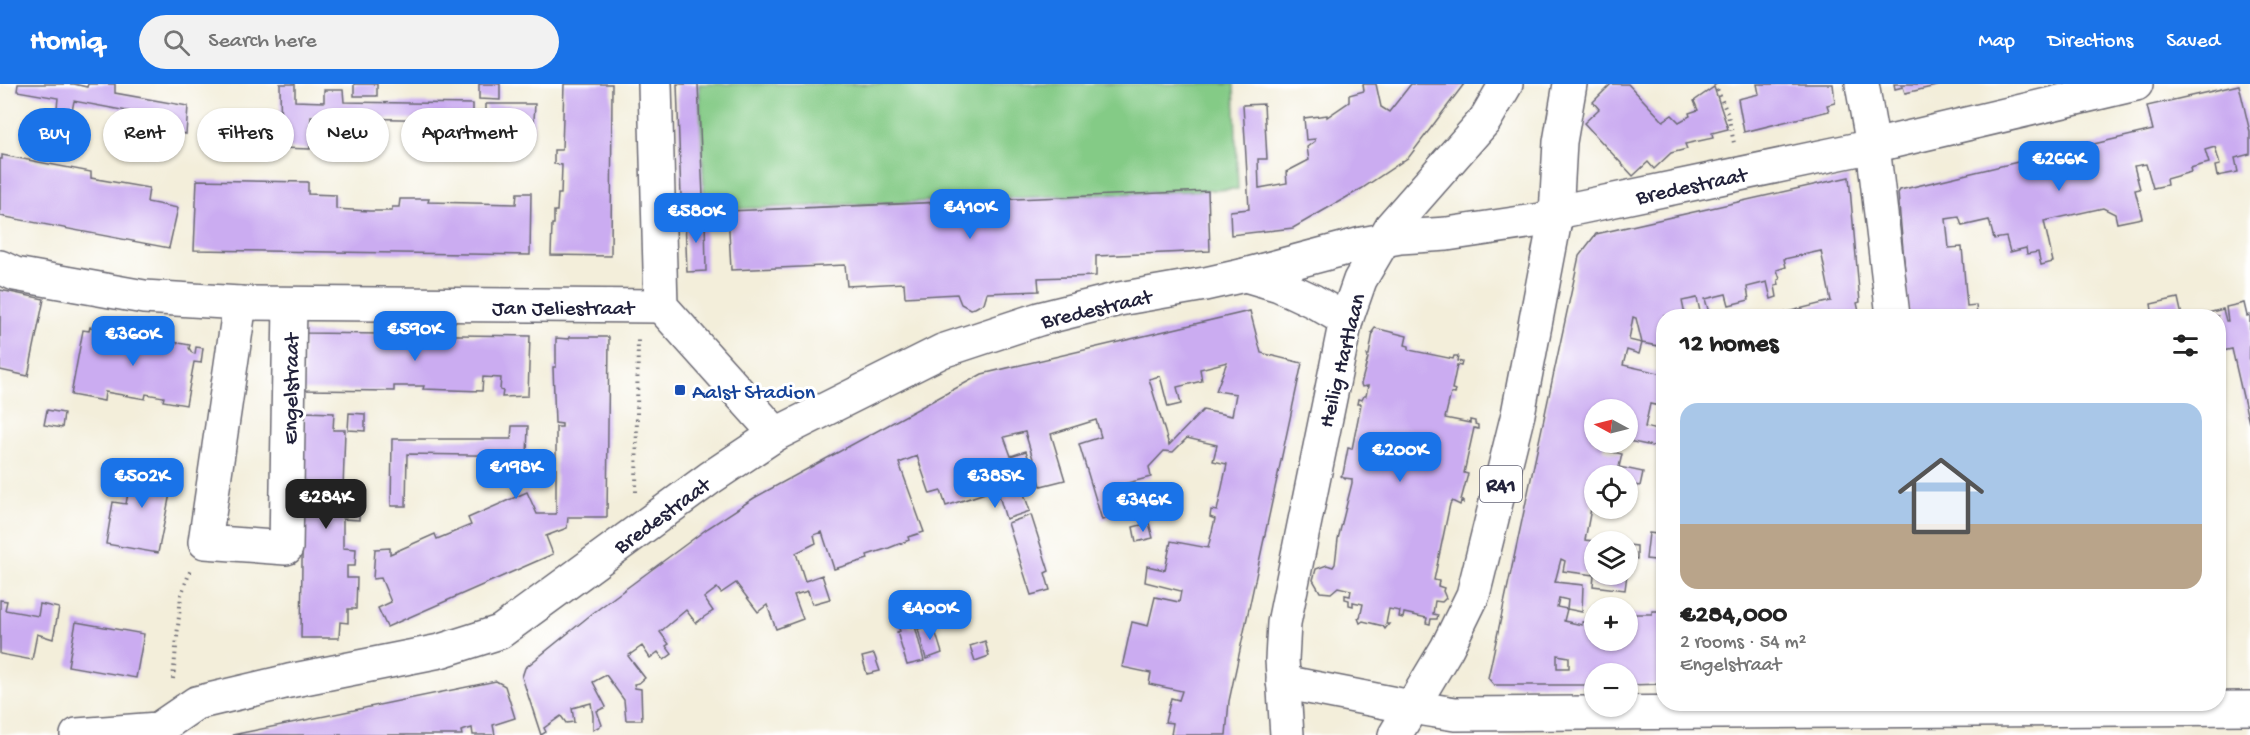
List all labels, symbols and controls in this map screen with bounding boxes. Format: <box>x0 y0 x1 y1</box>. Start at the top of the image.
search box <box>139 15 559 69</box>
text: Homiq <box>30 26 103 59</box>
icon: search <box>160 26 193 59</box>
text: Search here <box>208 29 317 55</box>
text: Map <box>1978 30 2015 55</box>
text: Directions <box>2048 30 2133 55</box>
text: Saved <box>2166 30 2220 55</box>
chip: Buy <box>18 108 91 162</box>
chip: Rent <box>103 108 185 162</box>
chip: Filters <box>197 108 294 162</box>
chip: New <box>306 108 389 162</box>
chip: Apartment <box>401 108 537 162</box>
pin: €266K <box>2017 141 2101 192</box>
text: €266K <box>2033 149 2086 172</box>
street label: Bredestraat <box>1633 163 1752 213</box>
pin: €410K <box>928 189 1012 240</box>
pin: €580K <box>654 193 738 244</box>
text: €410K <box>944 197 996 220</box>
text: €580K <box>668 201 724 224</box>
street label: Bredestraat <box>1038 285 1157 336</box>
street label: Heilig Hartlaan <box>1315 291 1373 431</box>
street label: Jan Jeliestraat <box>492 297 636 323</box>
pin: €590K <box>373 311 457 362</box>
pin: €360K <box>91 316 175 367</box>
text: €590K <box>388 319 442 342</box>
text: €360K <box>106 324 160 347</box>
icon: filters <box>2169 329 2202 362</box>
text: 12 homes <box>1680 330 1778 361</box>
street label: Engelstraat <box>279 331 307 445</box>
place label: Aalst Stadion <box>692 381 816 407</box>
marker: Aalst Stadion <box>673 383 687 397</box>
north arrow <box>1584 399 1638 453</box>
map controls <box>1584 399 1638 717</box>
pin: €200K <box>1358 432 1442 483</box>
text: €200K <box>1372 440 1428 463</box>
icon: home <box>1887 442 1995 550</box>
pin: €198K <box>474 449 558 500</box>
text: €198K <box>490 457 542 480</box>
pin: €502K <box>100 458 184 509</box>
pin: €385K <box>953 458 1037 509</box>
button: locate <box>1584 465 1638 519</box>
text: €502K <box>115 466 169 489</box>
text: €385K <box>968 466 1022 489</box>
road number: R41 <box>1480 466 1522 502</box>
street label: Bredestraat <box>609 472 718 562</box>
pin: €284K <box>284 479 368 530</box>
pin: €346K <box>1101 482 1185 533</box>
text: €284K <box>299 487 353 510</box>
text: €346K <box>1117 490 1169 513</box>
button: layers <box>1584 531 1638 585</box>
pin: €400K <box>888 590 972 641</box>
button: + <box>1584 597 1638 651</box>
text: €400K <box>902 598 958 621</box>
text: €284,000 <box>1680 601 1787 632</box>
text: 2 rooms · 54 m² <box>1680 632 1807 655</box>
text: Engelstraat <box>1680 655 1781 678</box>
button: − <box>1584 663 1638 717</box>

